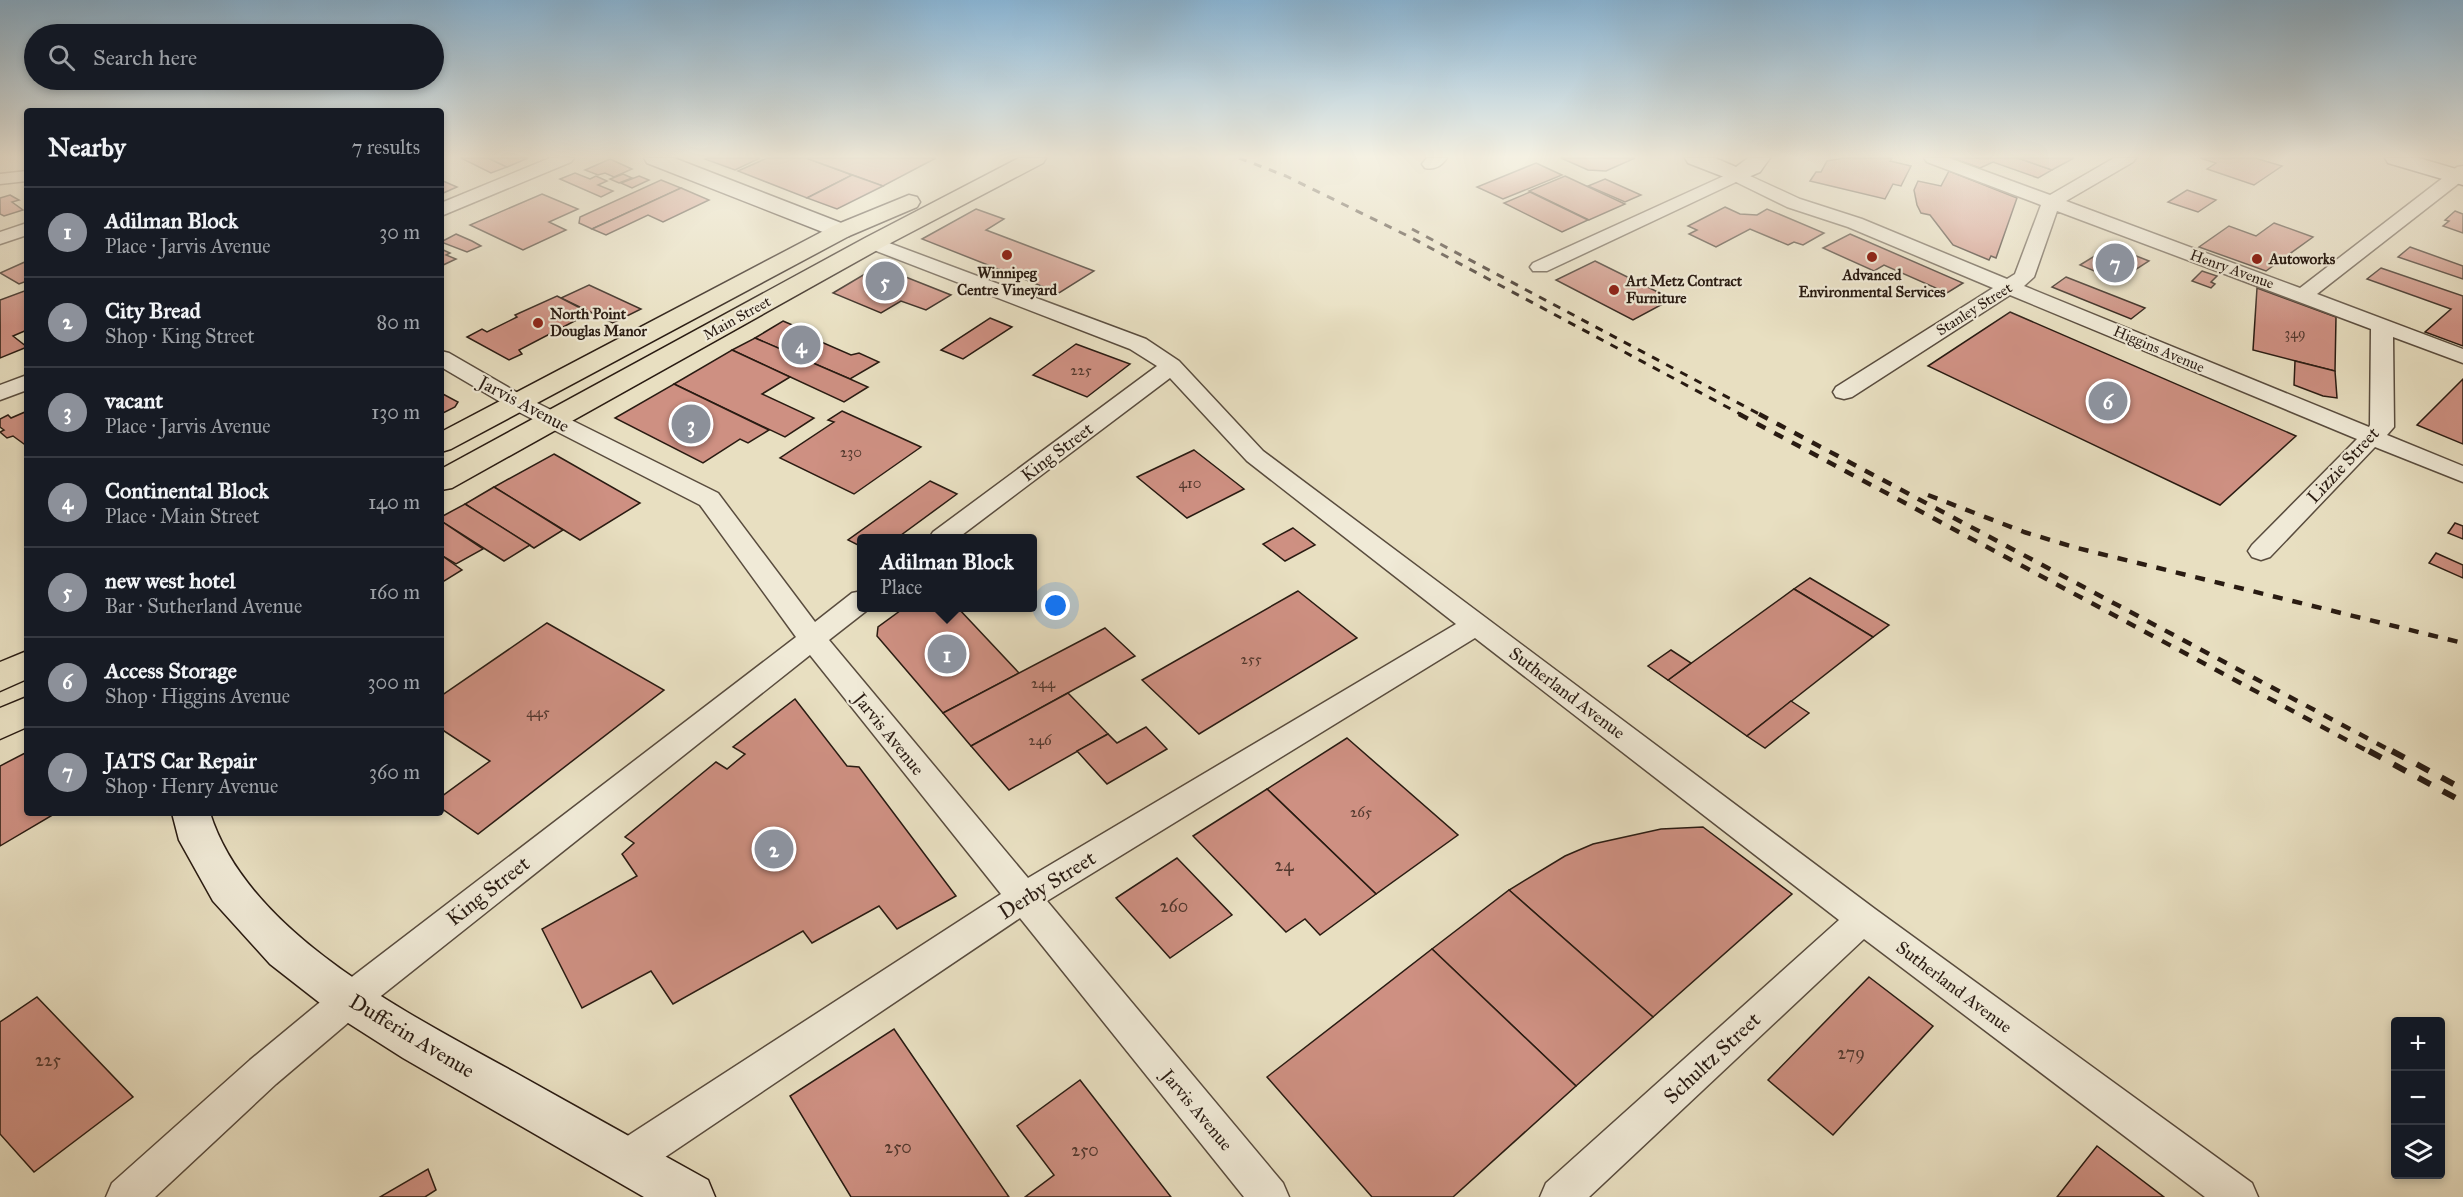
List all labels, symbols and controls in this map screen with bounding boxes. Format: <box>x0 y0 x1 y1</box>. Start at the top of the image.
search box <box>24 24 444 90</box>
icon: search <box>45 41 78 74</box>
text: Search here <box>93 44 197 71</box>
text: Nearby <box>48 131 126 163</box>
text: 7 results <box>352 135 420 159</box>
text: Adilman Block <box>105 207 238 234</box>
text: 1 <box>64 220 71 244</box>
text: 30 m <box>379 220 420 244</box>
text: Place · Jarvis Avenue <box>105 234 271 258</box>
pin: 7 <box>2096 240 2134 286</box>
street label: Henry Avenue <box>2188 245 2276 293</box>
marker: Winnipeg Centre Vineyard <box>1000 248 1014 262</box>
marker: Advanced Environmental Services <box>1865 250 1879 264</box>
place label: Autoworks <box>2268 250 2336 268</box>
marker: Autoworks <box>2250 252 2264 266</box>
pin: 5 <box>866 258 904 304</box>
place label: Winnipeg Centre Vineyard <box>957 264 1057 300</box>
place label: Advanced Environmental Services <box>1798 266 1946 301</box>
place label: Art Metz Contract Furniture <box>1625 272 1743 307</box>
street label: Stanley Street <box>1933 278 2016 339</box>
marker: Art Metz Contract Furniture <box>1607 283 1621 297</box>
street label: Main Street <box>700 292 775 344</box>
text: City Bread <box>105 297 201 324</box>
place label: North Point Douglas Manor <box>550 305 647 341</box>
text: 2 <box>63 310 72 334</box>
text: 80 m <box>377 310 420 334</box>
marker: North Point Douglas Manor <box>531 316 545 330</box>
pin: 4 <box>782 322 820 368</box>
street label: Higgins Avenue <box>2111 322 2207 376</box>
text: Shop · King Street <box>105 324 255 348</box>
house number: 349 <box>2285 325 2305 342</box>
house number: 225 <box>1070 361 1092 379</box>
street label: Jarvis Avenue <box>473 370 573 438</box>
pin: 6 <box>2088 378 2128 424</box>
text: vacant <box>105 387 163 414</box>
text: 3 <box>64 400 72 424</box>
text: 130 m <box>371 400 420 424</box>
pin: 3 <box>672 402 710 446</box>
text: Place · Jarvis Avenue <box>105 414 271 438</box>
street label: King Street <box>1017 417 1098 487</box>
street label: Lizzie Street <box>2302 422 2384 508</box>
house number: 230 <box>840 443 862 461</box>
house number: 410 <box>1179 474 1201 492</box>
text: Continental Block <box>105 477 269 504</box>
text: 4 <box>62 490 73 514</box>
text: 140 m <box>368 490 420 514</box>
text: Place · Main Street <box>105 504 259 528</box>
popup <box>857 534 1037 612</box>
text: Adilman Block <box>880 548 1014 575</box>
text: new west hotel <box>105 567 235 594</box>
text: Place <box>880 575 922 599</box>
text: 5 <box>63 580 72 604</box>
text: 160 m <box>369 580 420 604</box>
your location <box>1041 591 1070 620</box>
text: Bar · Sutherland Avenue <box>105 594 302 618</box>
pin: 1 <box>928 632 966 676</box>
street label: Sutherland Avenue <box>1505 642 1629 744</box>
house number: 255 <box>1240 650 1262 668</box>
text: Access Storage <box>105 657 237 684</box>
text: 6 <box>62 670 73 694</box>
text: 300 m <box>368 670 420 694</box>
house number: 244 <box>1031 674 1056 692</box>
text: Shop · Higgins Avenue <box>105 684 290 708</box>
street label: Jarvis Avenue <box>847 687 929 780</box>
house number: 445 <box>526 703 550 721</box>
house number: 246 <box>1028 731 1053 749</box>
text: JATS Car Repair <box>105 747 257 774</box>
text: 7 <box>62 760 73 784</box>
text: 360 m <box>369 760 420 784</box>
text: Shop · Henry Avenue <box>105 774 278 798</box>
house number: 265 <box>1350 803 1372 821</box>
pin: 2 <box>754 826 794 872</box>
street label: Derby Street <box>994 845 1101 925</box>
street label: King Street <box>441 850 535 932</box>
house number: 24 <box>1275 854 1294 876</box>
house number: 260 <box>1160 895 1188 917</box>
street label: Sutherland Avenue <box>1892 936 2016 1038</box>
street label: Dufferin Avenue <box>345 988 480 1084</box>
street label: Schultz Street <box>1658 1006 1766 1109</box>
map controls <box>2391 1017 2445 1179</box>
button: + <box>2391 1017 2445 1071</box>
house number: 279 <box>1837 1042 1865 1064</box>
house number: 225 <box>35 1049 62 1071</box>
street label: Jarvis Avenue <box>1155 1063 1237 1156</box>
button: − <box>2391 1071 2445 1125</box>
button: layers <box>2391 1125 2445 1179</box>
house number: 250 <box>884 1136 912 1158</box>
house number: 250 <box>1071 1139 1099 1161</box>

